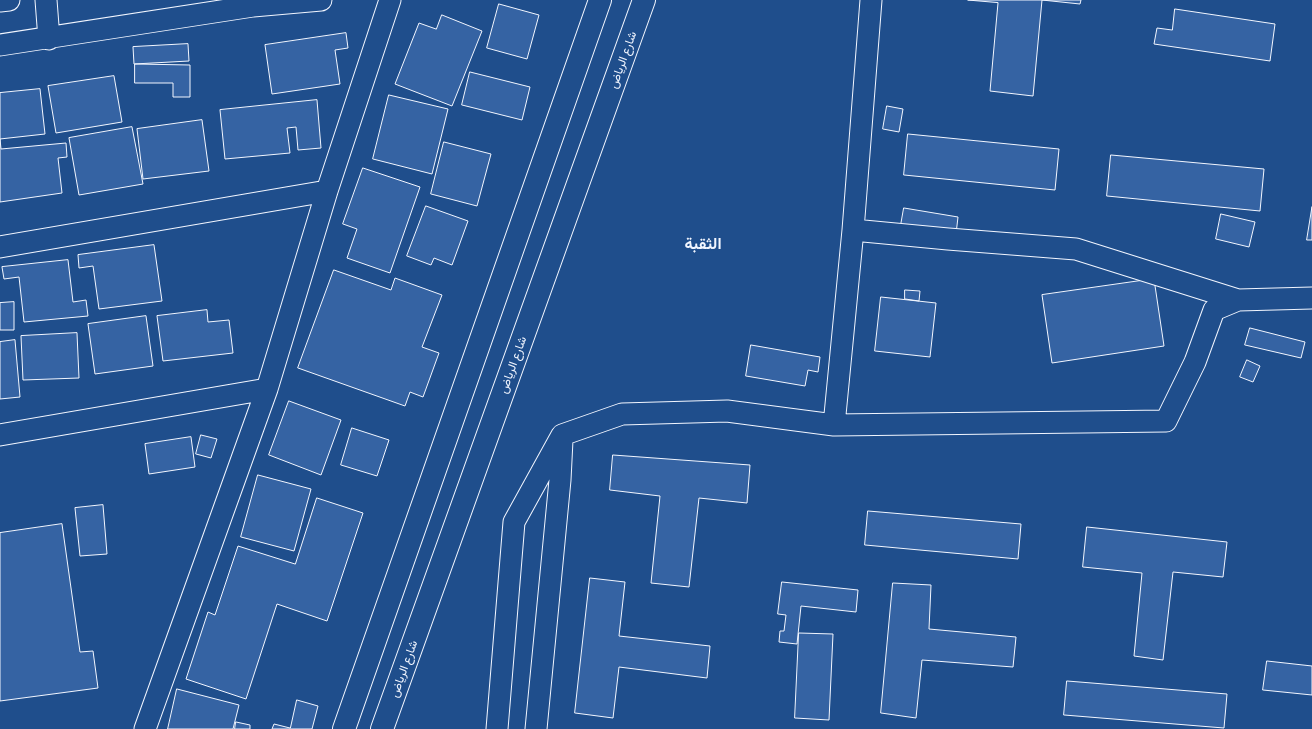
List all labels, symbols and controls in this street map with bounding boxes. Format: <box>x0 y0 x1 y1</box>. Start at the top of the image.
street label: شارع الرياض <box>606 30 640 90</box>
district label: الثقبة <box>684 234 722 254</box>
street label: شارع الرياض <box>496 335 530 395</box>
street label: شارع الرياض <box>387 639 421 699</box>

